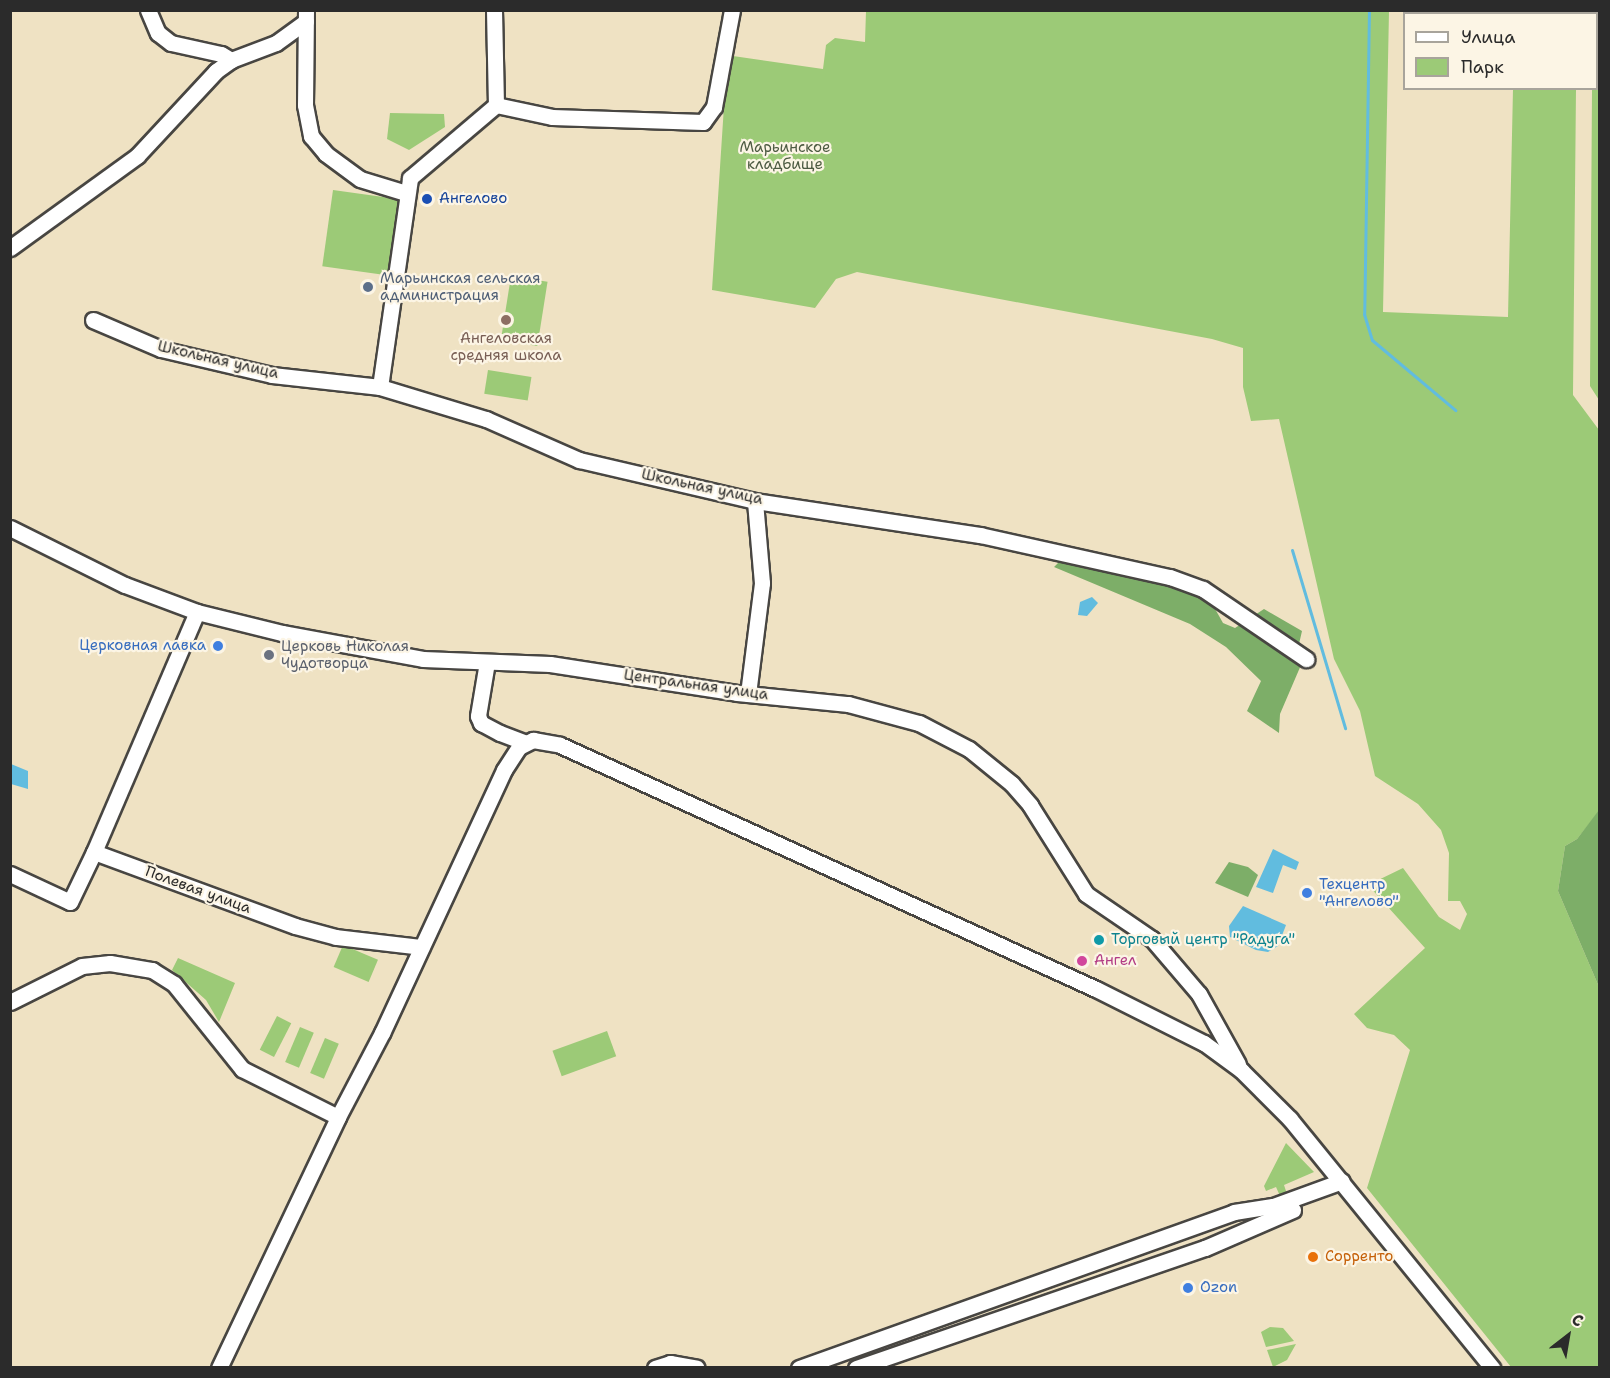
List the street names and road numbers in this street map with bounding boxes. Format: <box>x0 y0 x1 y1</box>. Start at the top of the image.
street label: Школьная улица <box>156 337 280 383</box>
street label: Школьная улица <box>640 465 764 509</box>
street label: Центральная улица <box>622 666 770 704</box>
street label: Полевая улица <box>143 862 253 918</box>

